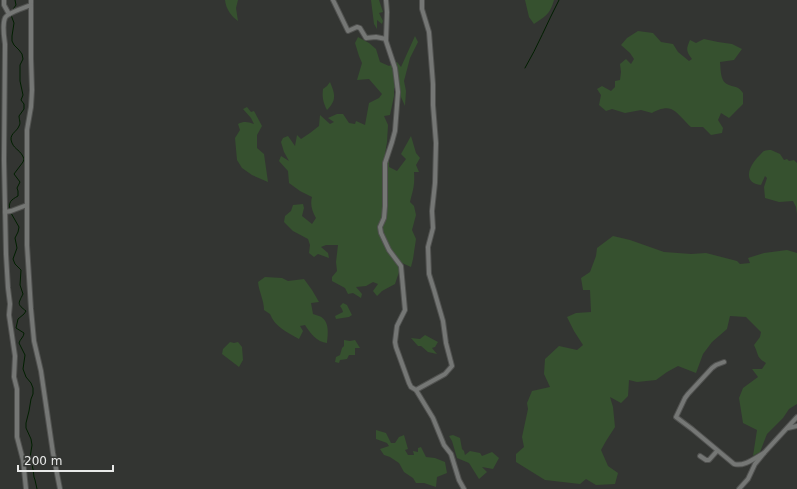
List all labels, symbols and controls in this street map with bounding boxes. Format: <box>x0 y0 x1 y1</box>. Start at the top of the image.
scale bar <box>18 447 113 473</box>
text: 200 m <box>24 454 62 468</box>

